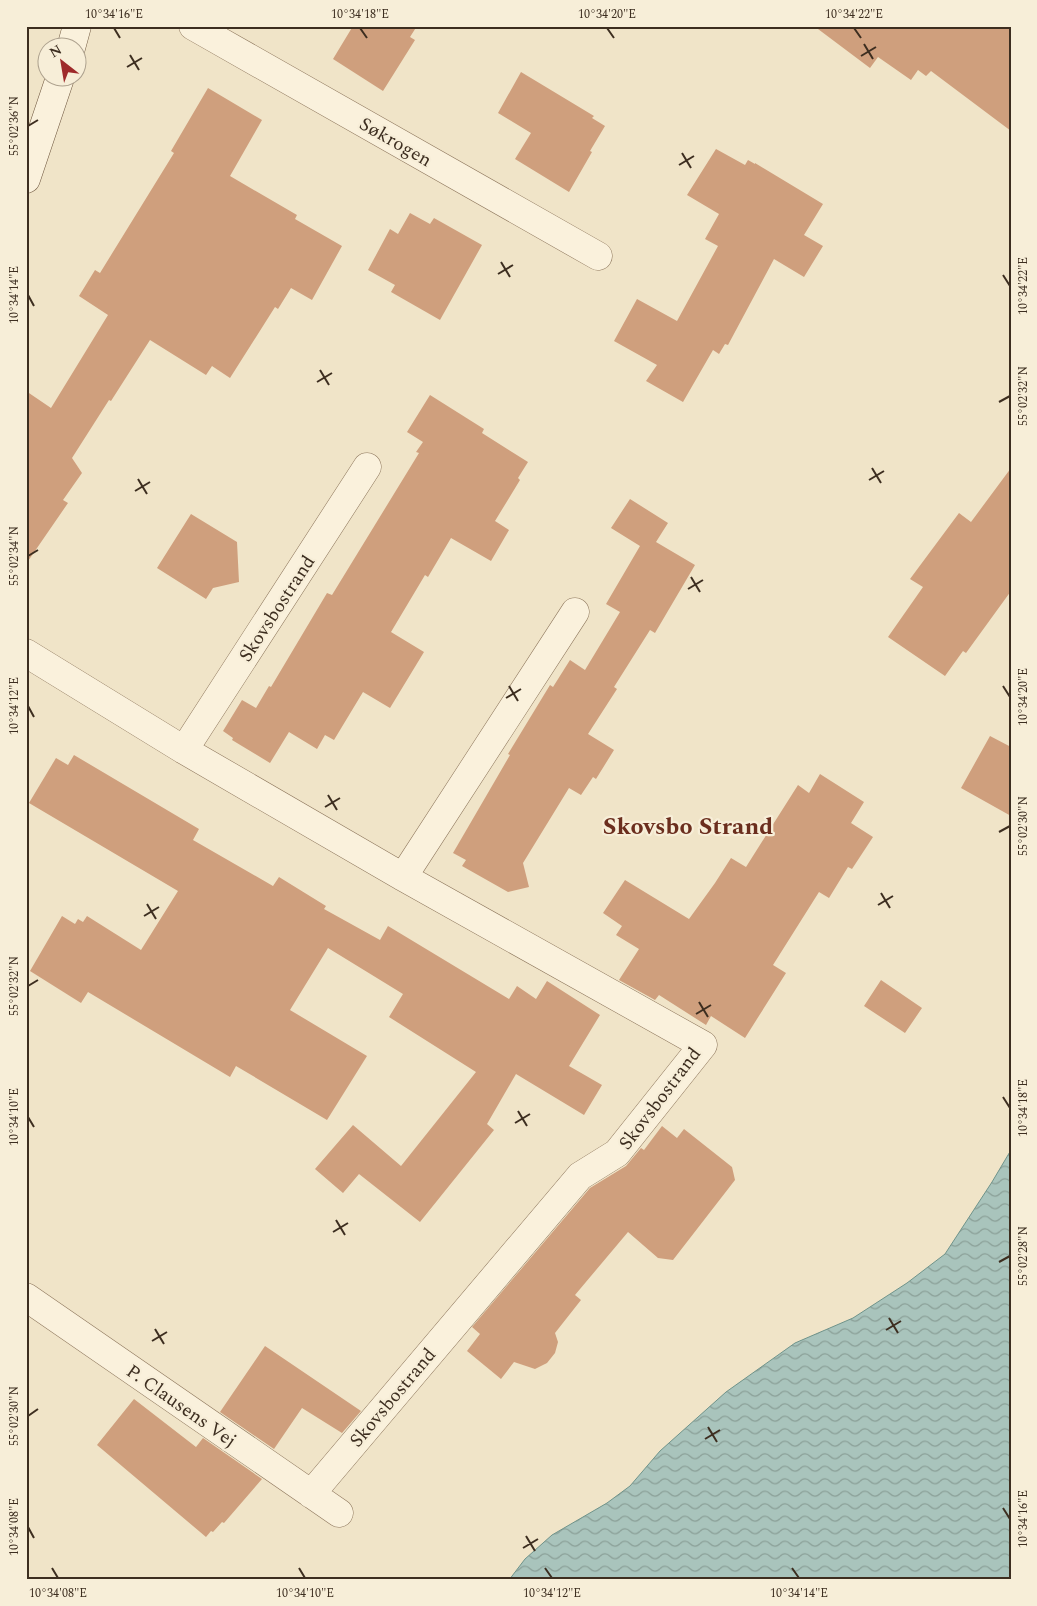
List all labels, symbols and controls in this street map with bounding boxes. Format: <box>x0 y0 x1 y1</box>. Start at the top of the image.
text: 10°34'16"E <box>85 5 143 24</box>
text: 10°34'18"E <box>331 5 389 24</box>
text: 10°34'20"E <box>578 5 636 24</box>
text: 10°34'22"E <box>825 5 883 24</box>
north arrow <box>38 38 88 88</box>
text: N <box>45 39 66 63</box>
text: 55°02'36"N <box>5 96 24 156</box>
street label: Søkrogen <box>354 110 437 175</box>
text: 10°34'22"E <box>1014 257 1033 315</box>
text: 10°34'14"E <box>5 266 24 324</box>
text: 55°02'32"N <box>1014 366 1033 426</box>
text: 55°02'34"N <box>5 526 24 586</box>
street label: Skovsbostrand <box>232 550 323 668</box>
text: 10°34'20"E <box>1014 668 1033 726</box>
text: 10°34'12"E <box>5 677 24 735</box>
text: 55°02'30"N <box>1014 796 1033 856</box>
district label: Skovsbo Strand <box>603 809 773 845</box>
text: 55°02'32"N <box>5 956 24 1016</box>
street label: Skovsbostrand <box>612 1041 709 1156</box>
text: 10°34'18"E <box>1014 1079 1033 1137</box>
text: 10°34'10"E <box>5 1088 24 1146</box>
text: 55°02'28"N <box>1014 1226 1033 1286</box>
street label: Skovsbostrand <box>343 1342 444 1454</box>
street label: P. Clausens Vej <box>120 1357 242 1455</box>
text: 55°02'30"N <box>5 1386 24 1446</box>
text: 10°34'16"E <box>1014 1490 1033 1548</box>
text: 10°34'08"E <box>5 1498 24 1556</box>
text: 10°34'08"E <box>29 1584 87 1603</box>
text: 10°34'10"E <box>276 1584 334 1603</box>
text: 10°34'12"E <box>523 1584 581 1603</box>
text: 10°34'14"E <box>770 1584 828 1603</box>

